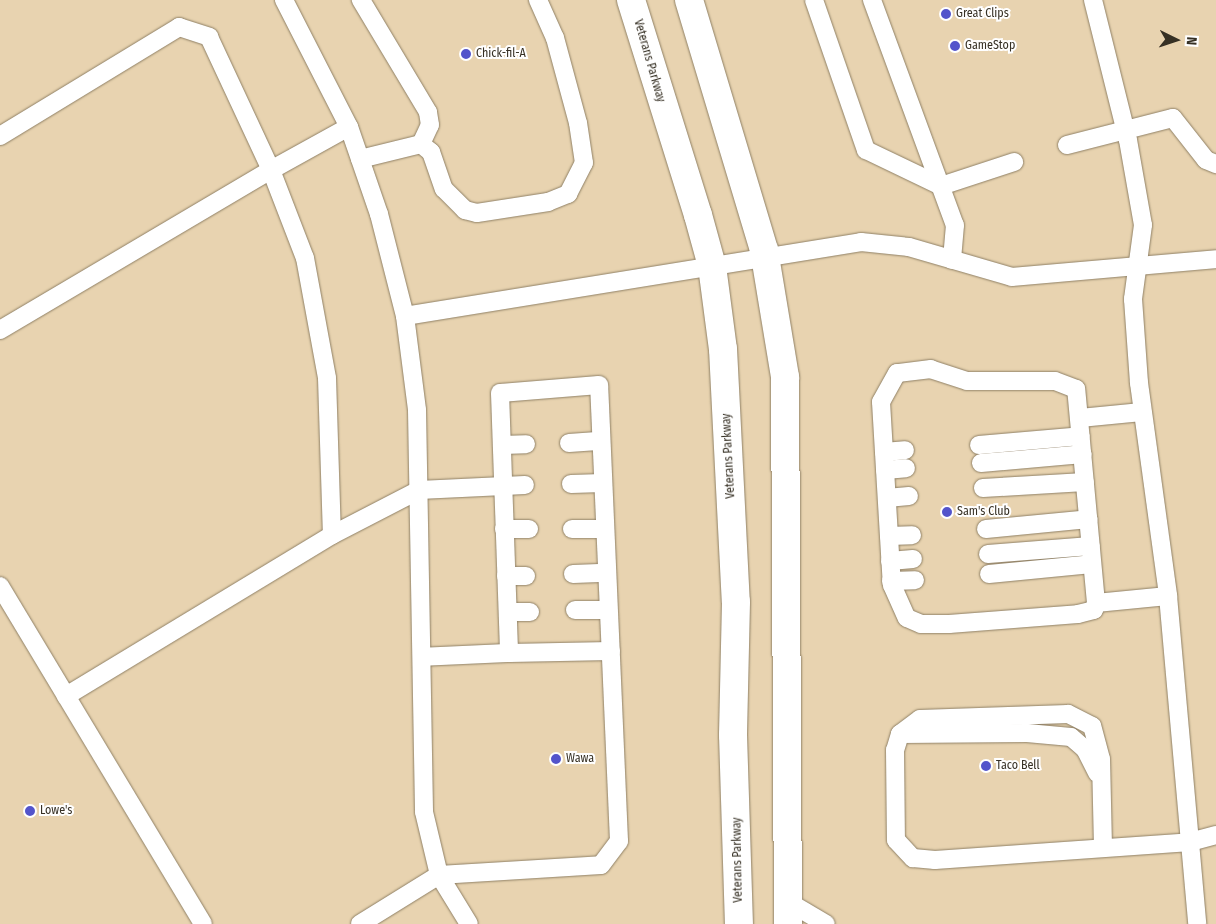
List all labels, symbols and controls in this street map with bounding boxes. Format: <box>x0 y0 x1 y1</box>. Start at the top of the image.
place label: Great Clips <box>956 7 1009 21</box>
marker: Great Clips <box>940 8 952 20</box>
north arrow <box>1151 15 1201 65</box>
street label: Veterans Parkway <box>630 18 668 104</box>
text: N <box>1183 36 1200 46</box>
place label: GameStop <box>965 39 1015 53</box>
marker: GameStop <box>949 40 961 52</box>
place label: Chick-fil-A <box>476 47 526 61</box>
marker: Chick-fil-A <box>460 48 472 60</box>
street label: Veterans Parkway <box>720 413 738 499</box>
place label: Sam's Club <box>957 505 1010 519</box>
marker: Sam's Club <box>941 506 953 518</box>
place label: Wawa <box>566 752 594 766</box>
marker: Wawa <box>550 753 562 765</box>
place label: Taco Bell <box>996 759 1040 773</box>
marker: Taco Bell <box>980 760 992 772</box>
place label: Lowe's <box>40 804 72 818</box>
marker: Lowe's <box>24 805 36 817</box>
street label: Veterans Parkway <box>730 817 746 903</box>

